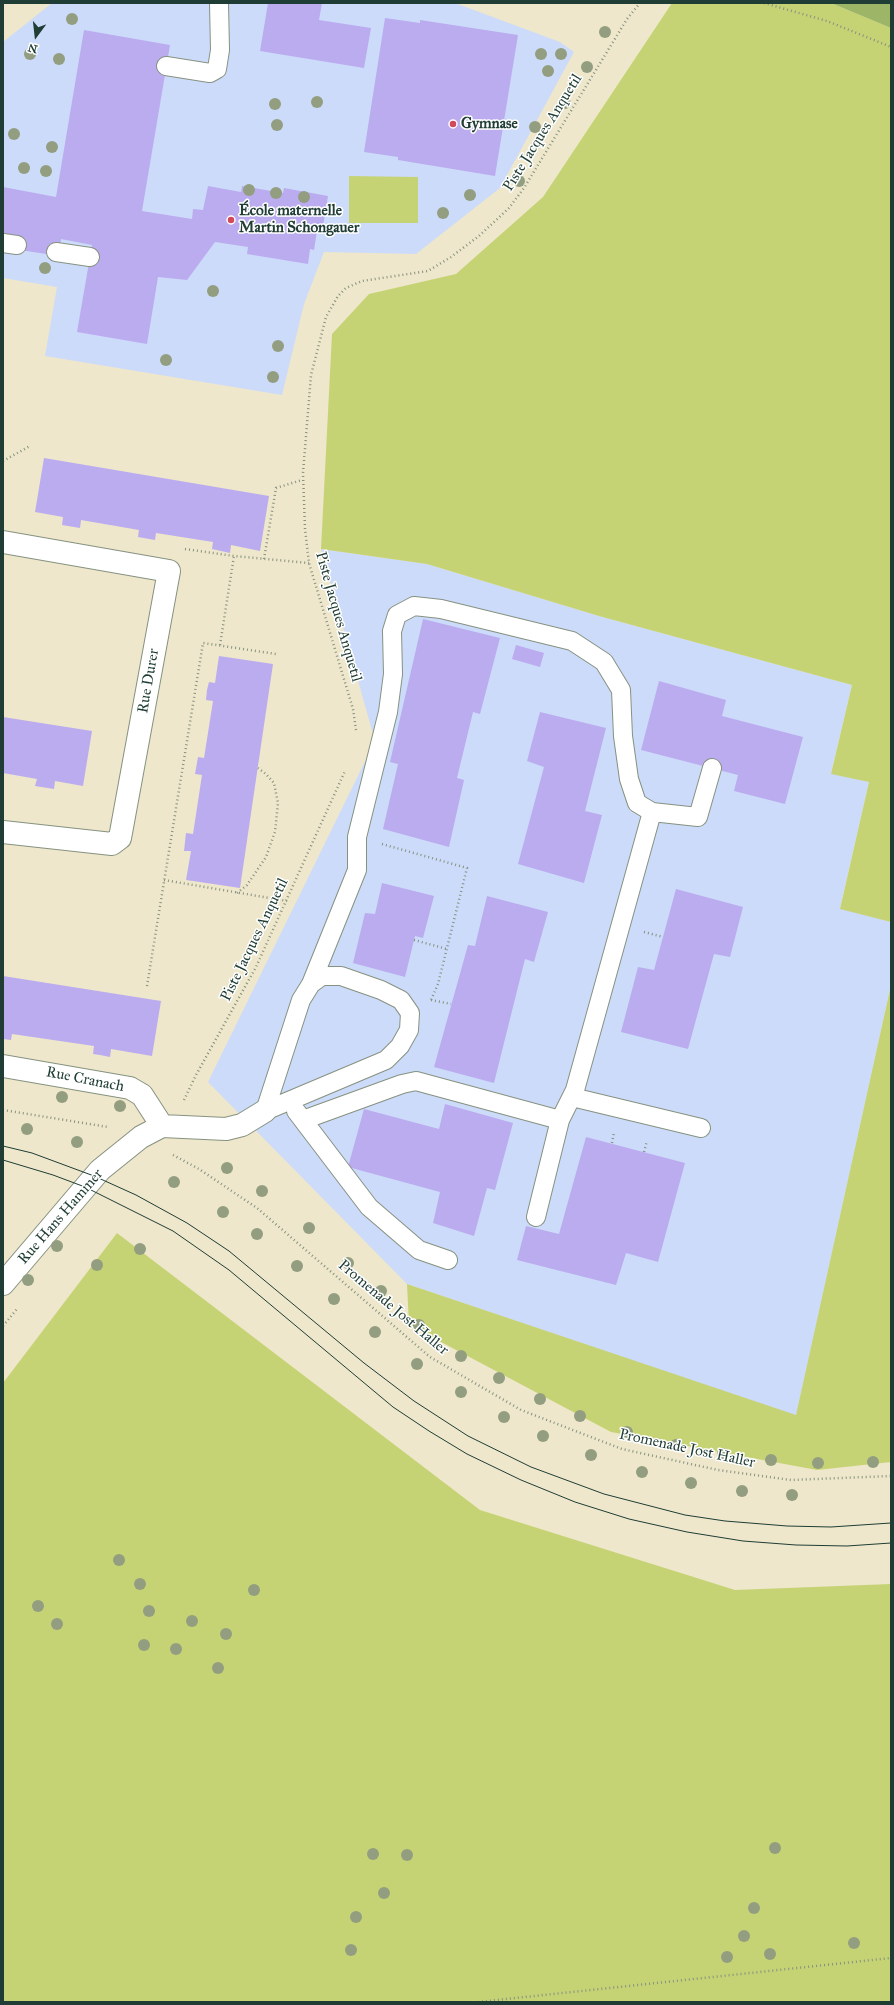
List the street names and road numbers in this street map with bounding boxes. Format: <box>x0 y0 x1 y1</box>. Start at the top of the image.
street label: Piste Jacques Anquetil <box>500 71 586 195</box>
street label: Piste Jacques Anquetil <box>311 550 365 684</box>
street label: Rue Durer <box>134 647 164 715</box>
street label: Piste Jacques Anquetil <box>217 876 293 1004</box>
street label: Rue Cranach <box>44 1064 126 1096</box>
street label: Rue Hans Hammer <box>15 1166 107 1268</box>
street label: Promenade Jost Haller <box>334 1257 452 1359</box>
street label: Promenade Jost Haller <box>617 1426 757 1472</box>

